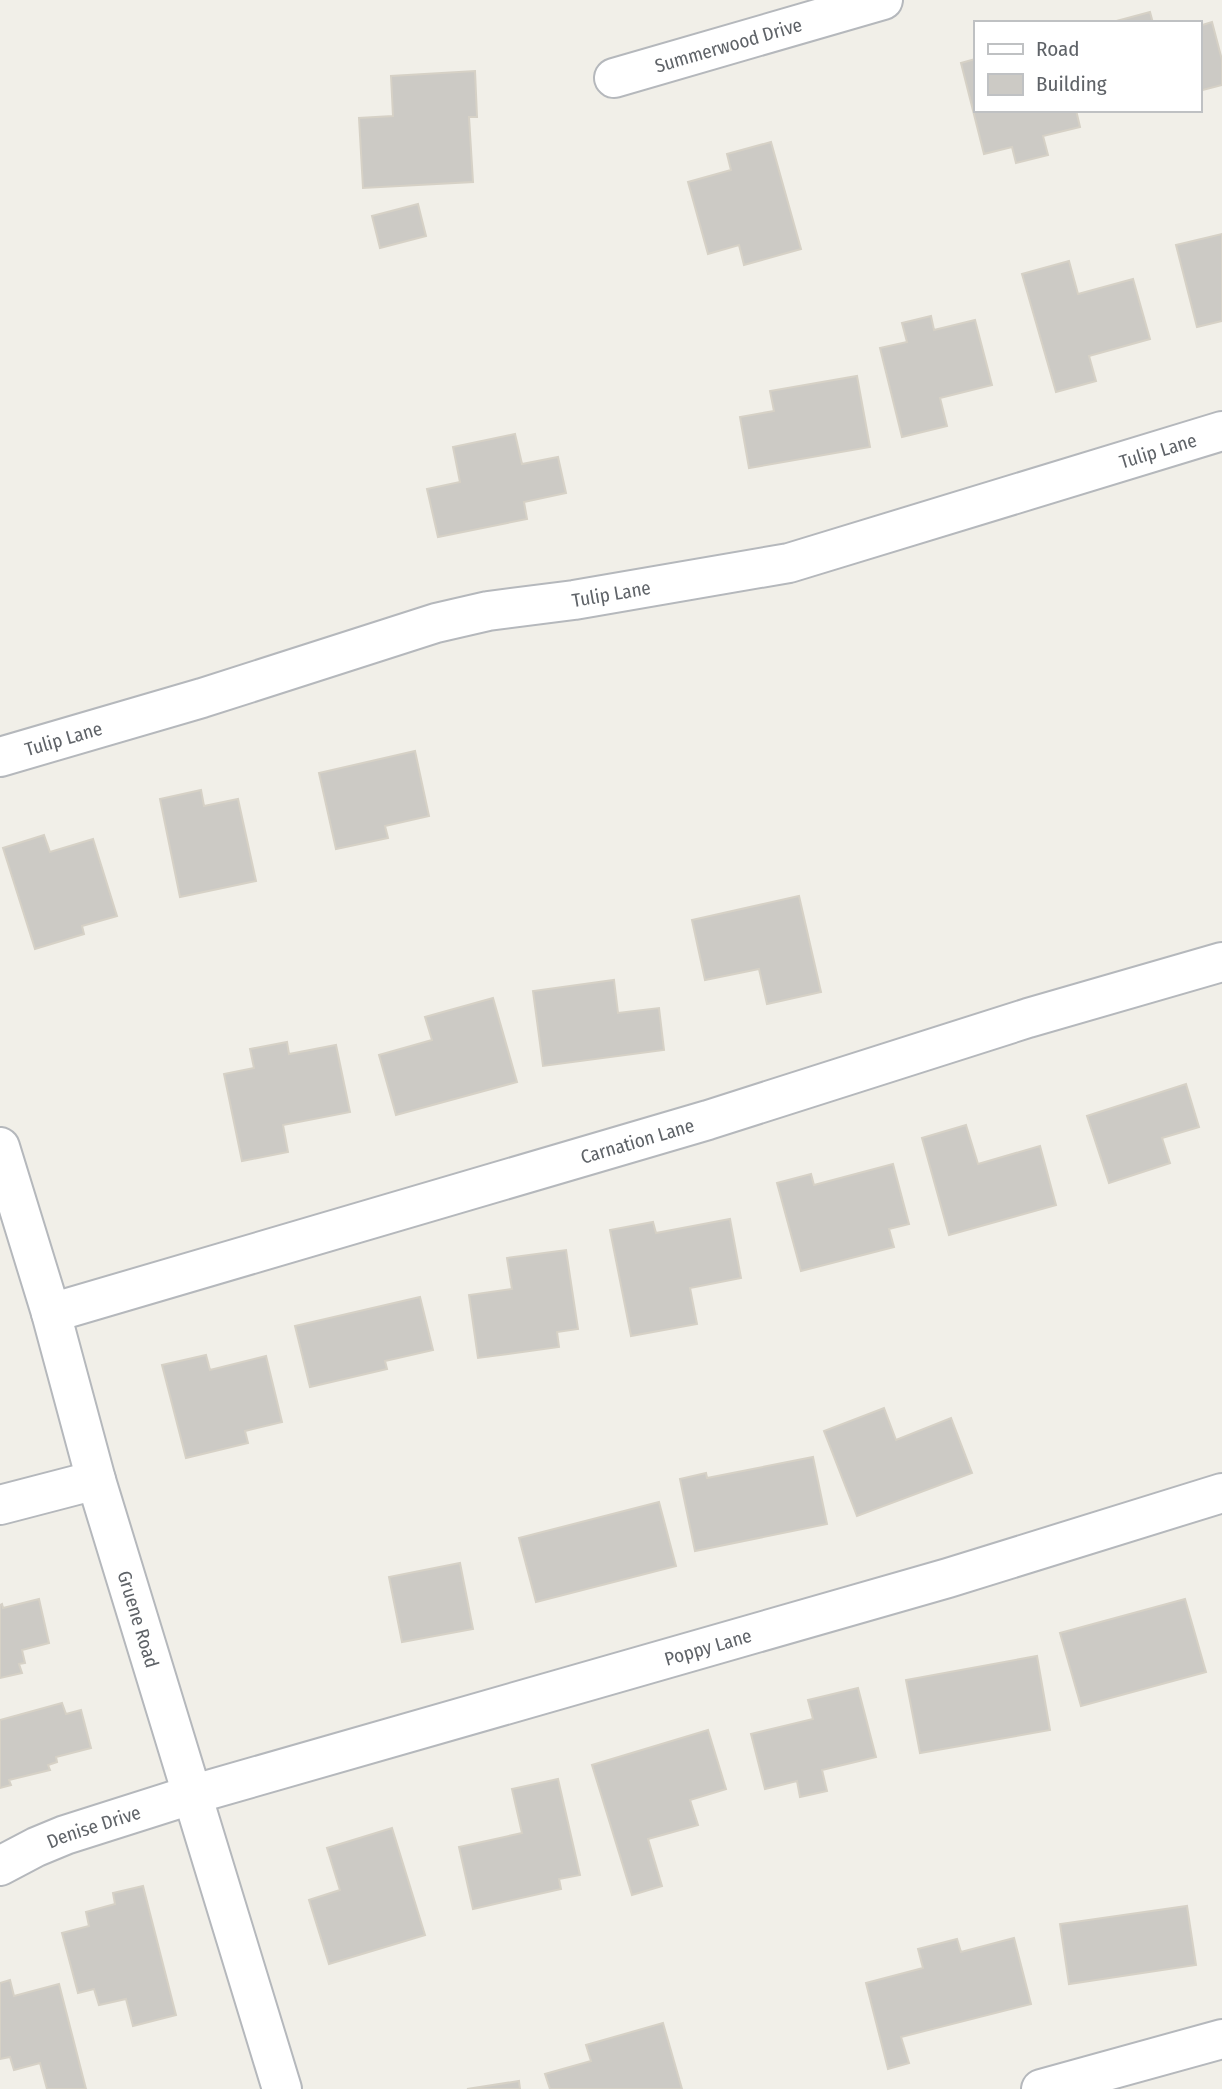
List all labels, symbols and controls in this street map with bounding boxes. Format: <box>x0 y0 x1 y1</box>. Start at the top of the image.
street label: Summerwood Drive <box>652 13 805 78</box>
legend <box>974 21 1201 112</box>
text: Road <box>1036 36 1080 62</box>
text: Building <box>1036 71 1107 97</box>
street label: Tulip Lane <box>1117 428 1199 474</box>
street label: Tulip Lane <box>570 576 652 612</box>
street label: Tulip Lane <box>22 717 105 761</box>
street label: Carnation Lane <box>578 1114 697 1169</box>
street label: Gruene Road <box>112 1568 164 1670</box>
street label: Poppy Lane <box>662 1624 754 1671</box>
street label: Denise Drive <box>43 1801 144 1853</box>

